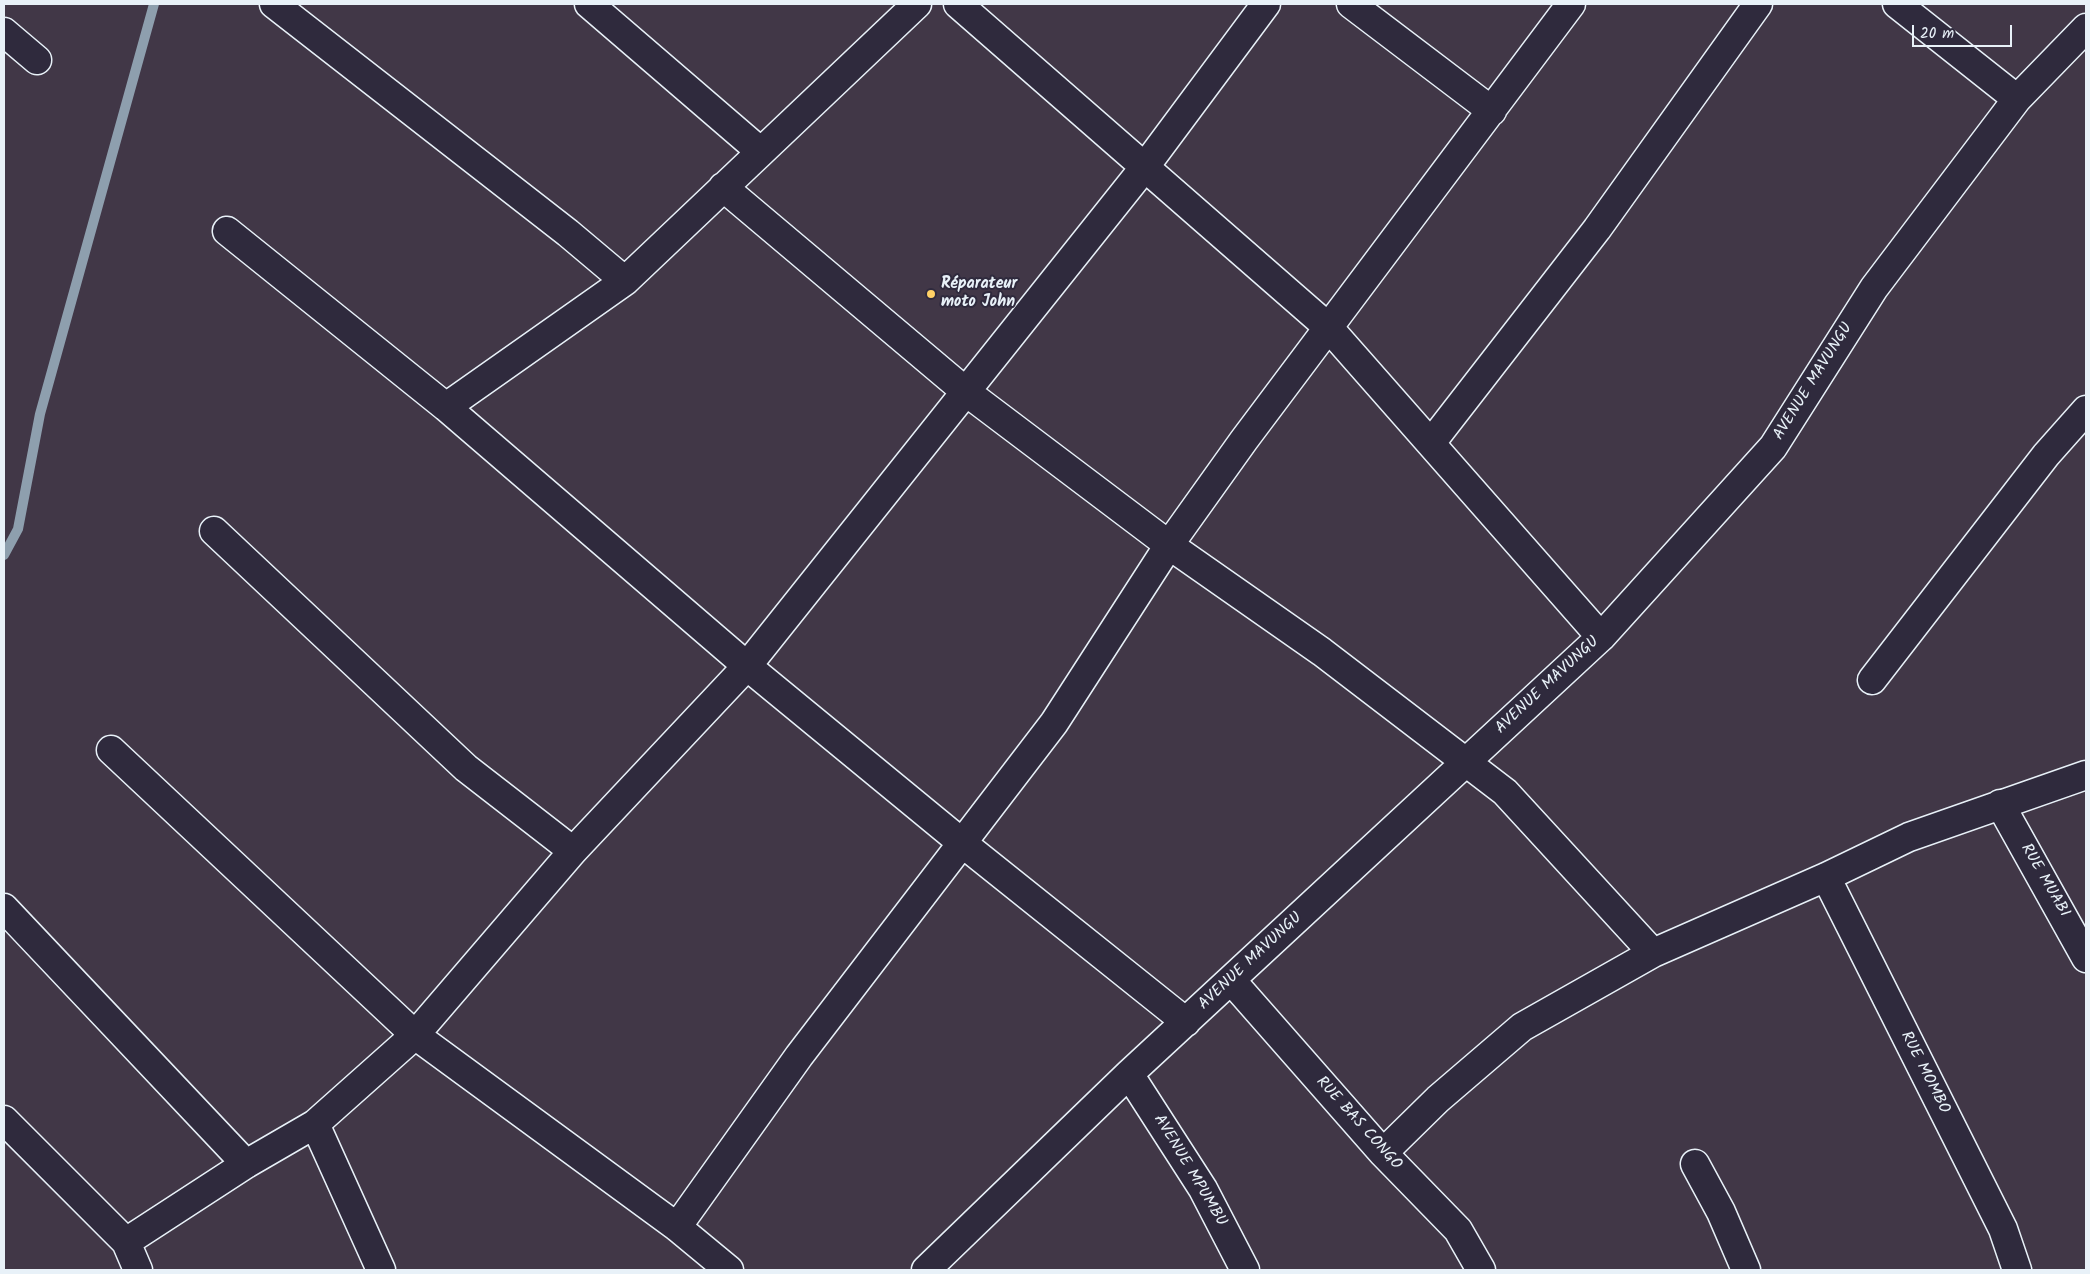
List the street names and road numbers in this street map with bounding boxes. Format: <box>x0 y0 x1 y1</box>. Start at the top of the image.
street label: AVENUE MAVUNGU <box>1770 320 1858 444</box>
street label: AVENUE MAVUNGU <box>1492 633 1604 739</box>
street label: RUE MUABI <box>2015 841 2073 921</box>
street label: AVENUE MAVUNGU <box>1195 909 1307 1015</box>
street label: RUE MOMBO <box>1895 1029 1953 1117</box>
street label: RUE BAS CONGO <box>1311 1073 1405 1175</box>
street label: AVENUE MPUMBU <box>1148 1112 1230 1230</box>

